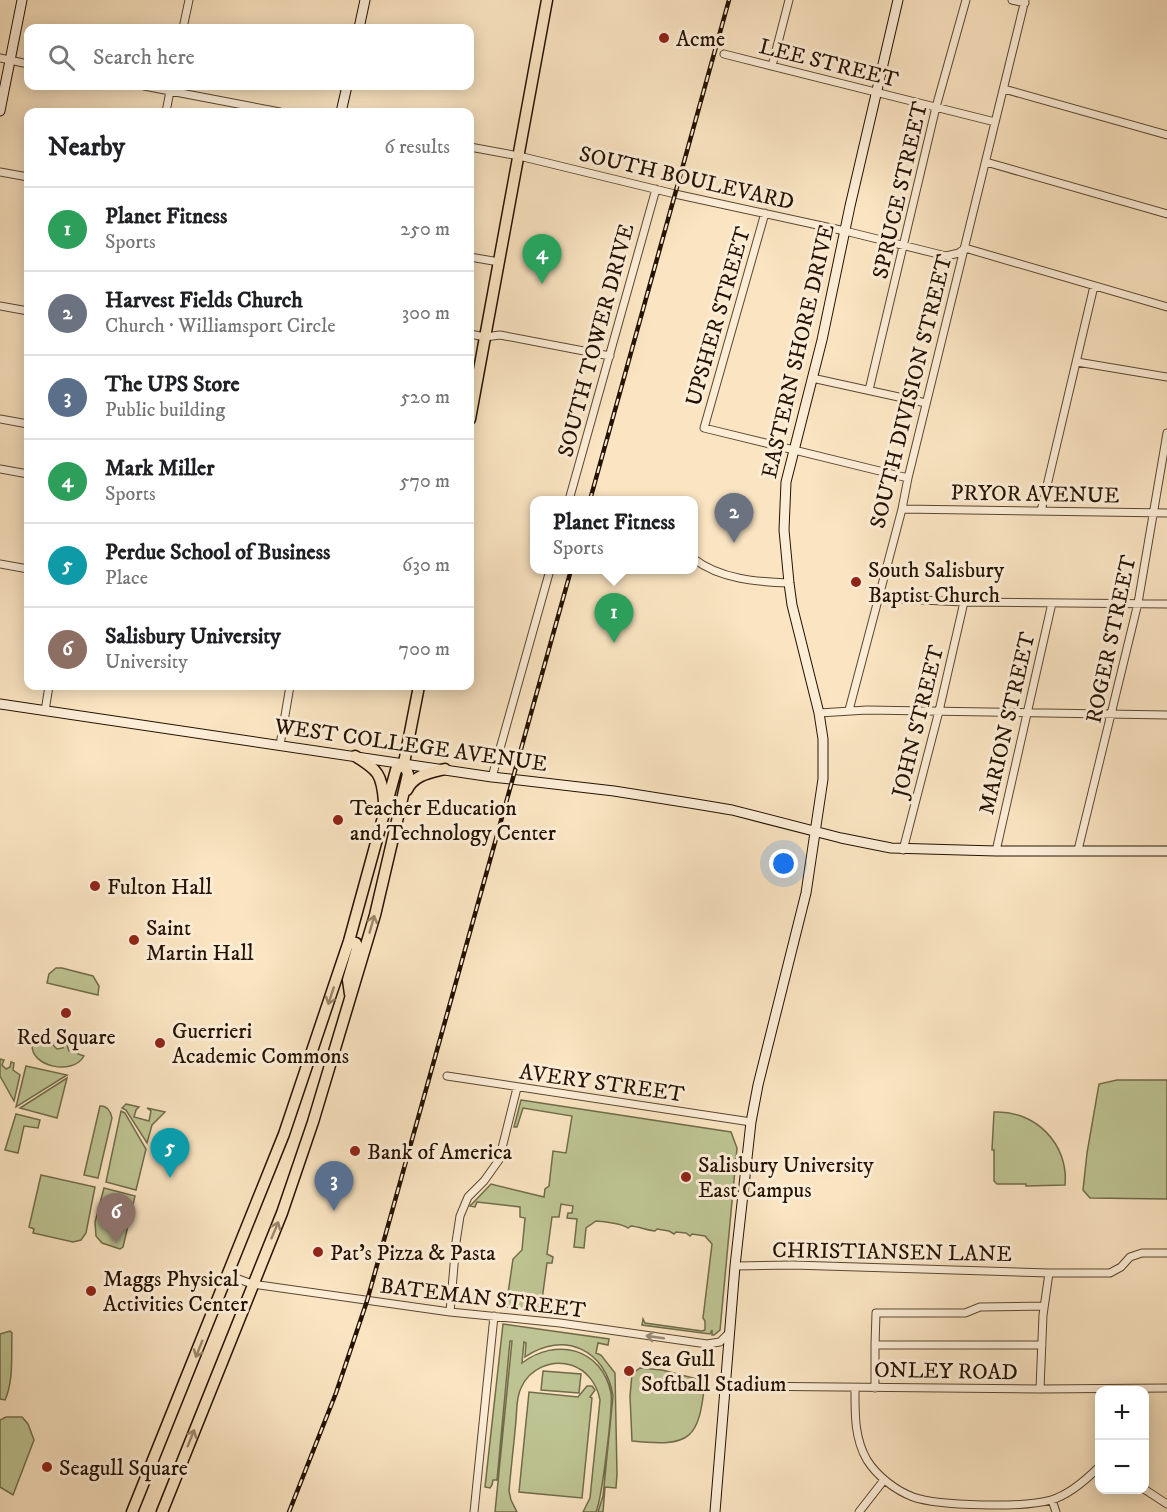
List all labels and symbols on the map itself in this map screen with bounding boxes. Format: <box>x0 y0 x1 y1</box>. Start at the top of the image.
place label: Acme <box>676 26 725 53</box>
marker: Acme <box>657 31 671 45</box>
street label: LEE STREET <box>756 33 901 94</box>
street label: SPRUCE STREET <box>867 99 934 282</box>
street label: SOUTH BOULEVARD <box>577 141 797 216</box>
street label: SOUTH TOWER DRIVE <box>552 221 641 460</box>
street label: EASTERN SHORE DRIVE <box>756 222 841 481</box>
street label: UPSHER STREET <box>680 223 757 409</box>
pin: 4 <box>522 234 562 284</box>
street label: SOUTH DIVISION STREET <box>864 251 959 531</box>
street label: PRYOR AVENUE <box>950 480 1120 509</box>
pin: 2 <box>714 494 754 543</box>
street label: ROGER STREET <box>1080 553 1143 726</box>
place label: South Salisbury Baptist Church <box>868 557 1005 609</box>
marker: South Salisbury Baptist Church <box>849 575 863 589</box>
pin: 1 <box>594 594 634 643</box>
street label: MARION STREET <box>973 629 1042 817</box>
street label: JOHN STREET <box>886 642 950 802</box>
street label: WEST COLLEGE AVENUE <box>272 713 549 778</box>
place label: Teacher Education and Technology Center <box>350 795 557 847</box>
marker: Teacher Education and Technology Center <box>331 813 345 827</box>
your location <box>769 849 798 878</box>
place label: Fulton Hall <box>107 874 212 901</box>
marker: Fulton Hall <box>88 879 102 893</box>
place label: Saint Martin Hall <box>146 915 254 967</box>
one-way arrow <box>367 915 378 934</box>
marker: Saint Martin Hall <box>127 933 141 947</box>
one-way arrow <box>325 986 336 1005</box>
marker: Red Square <box>59 1006 73 1020</box>
place label: Guerrieri Academic Commons <box>172 1018 349 1070</box>
place label: Red Square <box>16 1024 116 1051</box>
marker: Guerrieri Academic Commons <box>153 1036 167 1050</box>
street label: AVERY STREET <box>517 1059 686 1108</box>
pin: 5 <box>150 1128 190 1178</box>
place label: Bank of America <box>367 1139 513 1166</box>
marker: Bank of America <box>348 1144 362 1158</box>
place label: Salisbury University East Campus <box>698 1152 874 1204</box>
pin: 3 <box>314 1162 354 1211</box>
marker: Salisbury University East Campus <box>679 1170 693 1184</box>
pin: 6 <box>96 1194 136 1243</box>
one-way arrow <box>270 1222 281 1240</box>
street label: CHRISTIANSEN LANE <box>772 1237 1012 1268</box>
place label: Pat's Pizza & Pasta <box>330 1240 496 1267</box>
marker: Pat's Pizza & Pasta <box>311 1245 325 1259</box>
place label: Maggs Physical Activities Center <box>103 1266 249 1318</box>
street label: BATEMAN STREET <box>378 1272 588 1325</box>
marker: Maggs Physical Activities Center <box>84 1284 98 1298</box>
one-way arrow <box>646 1331 666 1342</box>
one-way arrow <box>193 1339 204 1358</box>
place label: Sea Gull Softball Stadium <box>641 1346 786 1398</box>
street label: ONLEY ROAD <box>874 1357 1018 1386</box>
marker: Sea Gull Softball Stadium <box>622 1364 636 1378</box>
one-way arrow <box>186 1429 197 1448</box>
place label: Seagull Square <box>59 1455 188 1482</box>
marker: Seagull Square <box>40 1460 54 1474</box>

